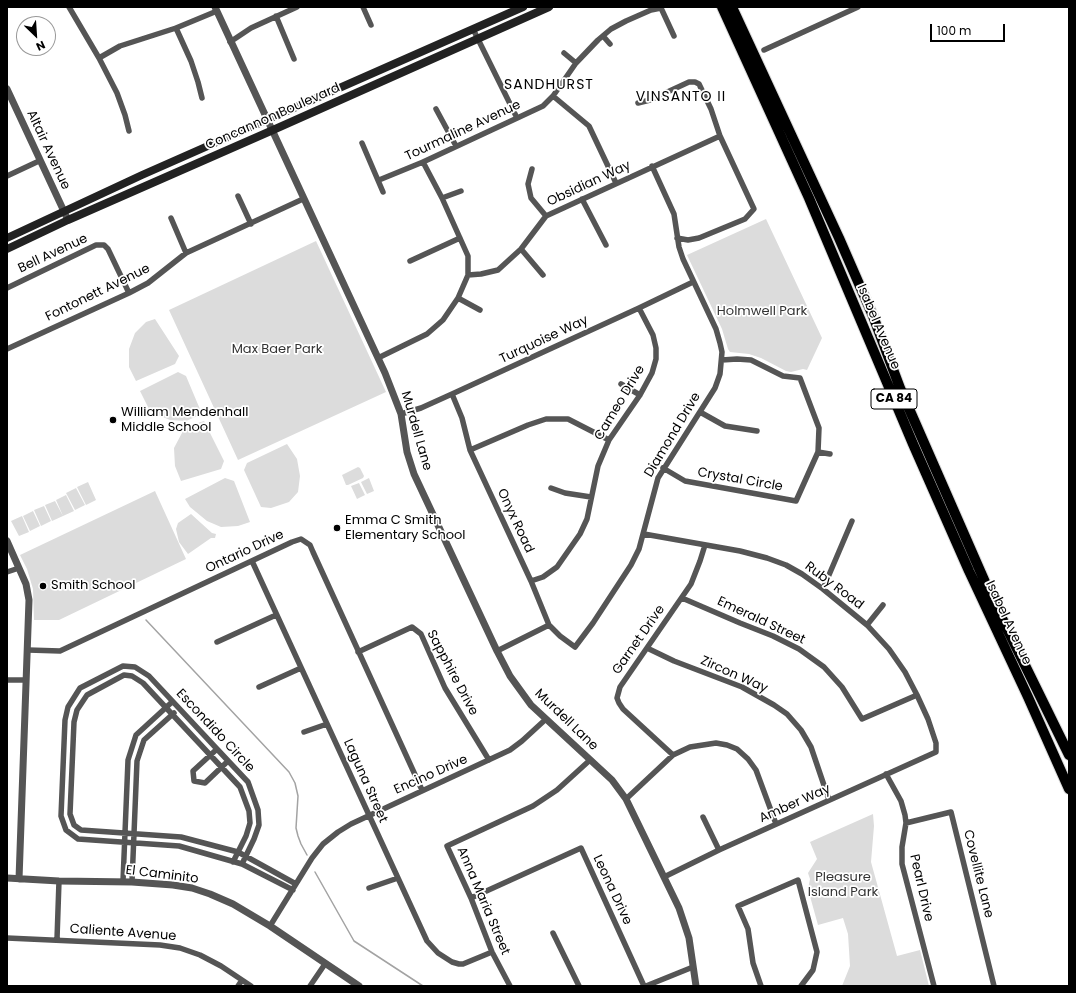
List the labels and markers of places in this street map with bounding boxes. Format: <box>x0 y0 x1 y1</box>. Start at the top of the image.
place label: William Mendenhall Middle School <box>121 405 248 436</box>
marker: William Mendenhall Middle School <box>108 415 118 425</box>
place label: Emma C Smith Elementary School <box>345 513 466 544</box>
marker: Emma C Smith Elementary School <box>332 523 342 533</box>
place label: Smith School <box>51 578 135 594</box>
marker: Smith School <box>38 581 48 591</box>

